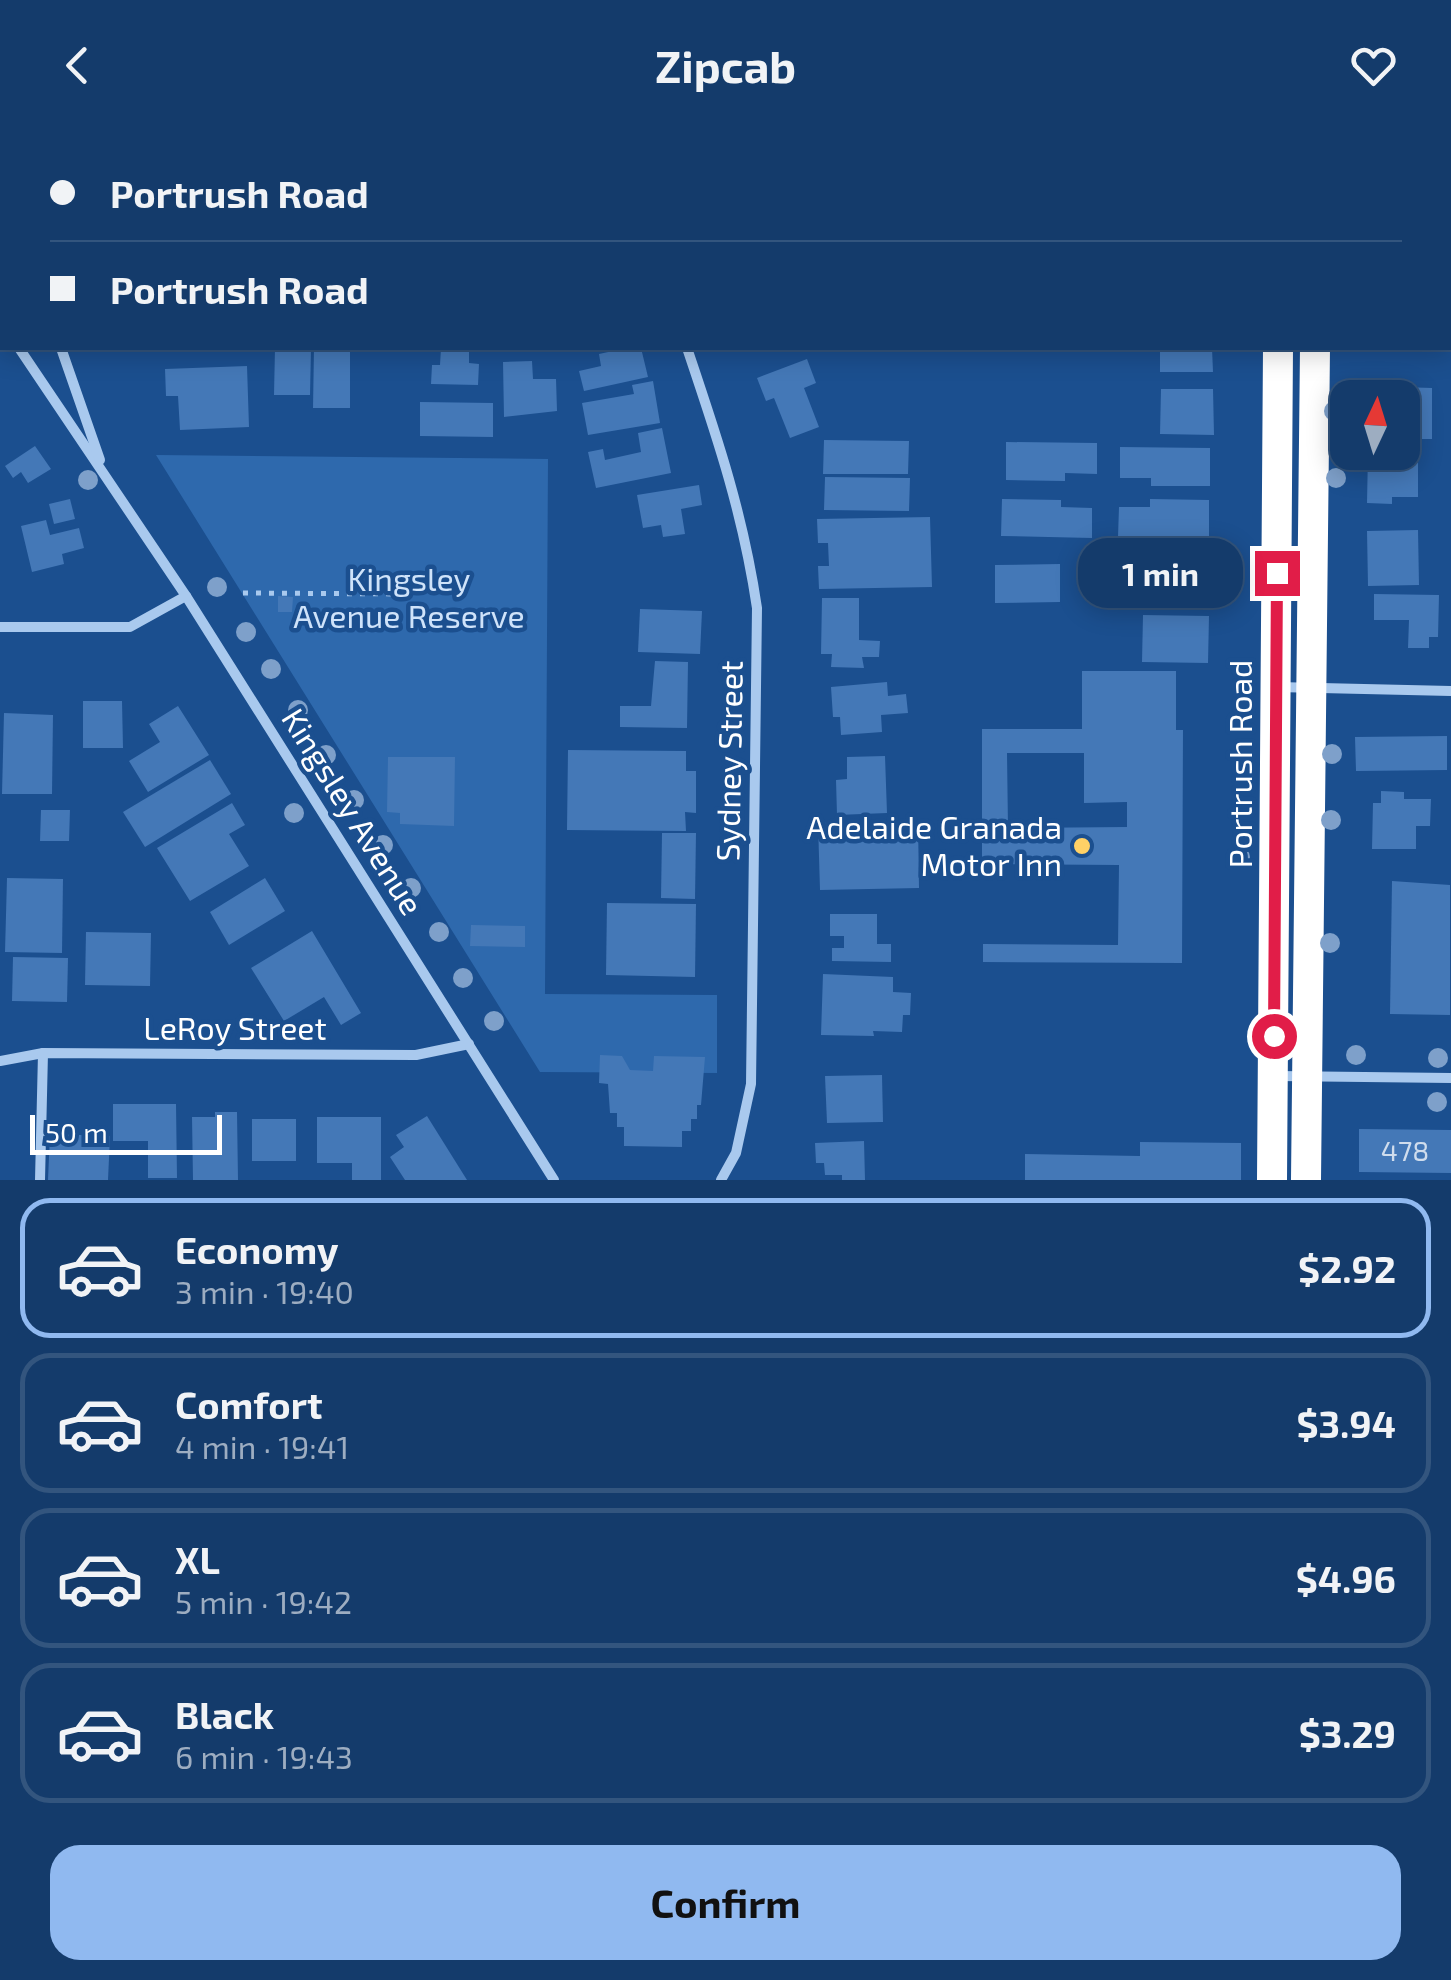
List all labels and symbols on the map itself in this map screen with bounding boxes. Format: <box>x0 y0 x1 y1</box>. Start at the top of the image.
north arrow <box>1330 380 1420 470</box>
callout: 1 min <box>1077 538 1242 608</box>
route end <box>1255 551 1300 596</box>
park label: Kingsley Avenue Reserve <box>293 559 525 634</box>
street label: Sydney Street <box>707 660 749 862</box>
street label: Portrush Road <box>1220 660 1258 868</box>
street label: Kingsley Avenue <box>275 701 432 921</box>
place label: Adelaide Granada Motor Inn <box>806 807 1062 882</box>
marker: Adelaide Granada Motor Inn <box>1071 835 1093 857</box>
street label: LeRoy Street <box>143 1008 327 1046</box>
route start <box>1252 1014 1297 1059</box>
scale bar <box>30 1110 222 1154</box>
house number: 478 <box>1381 1133 1429 1167</box>

